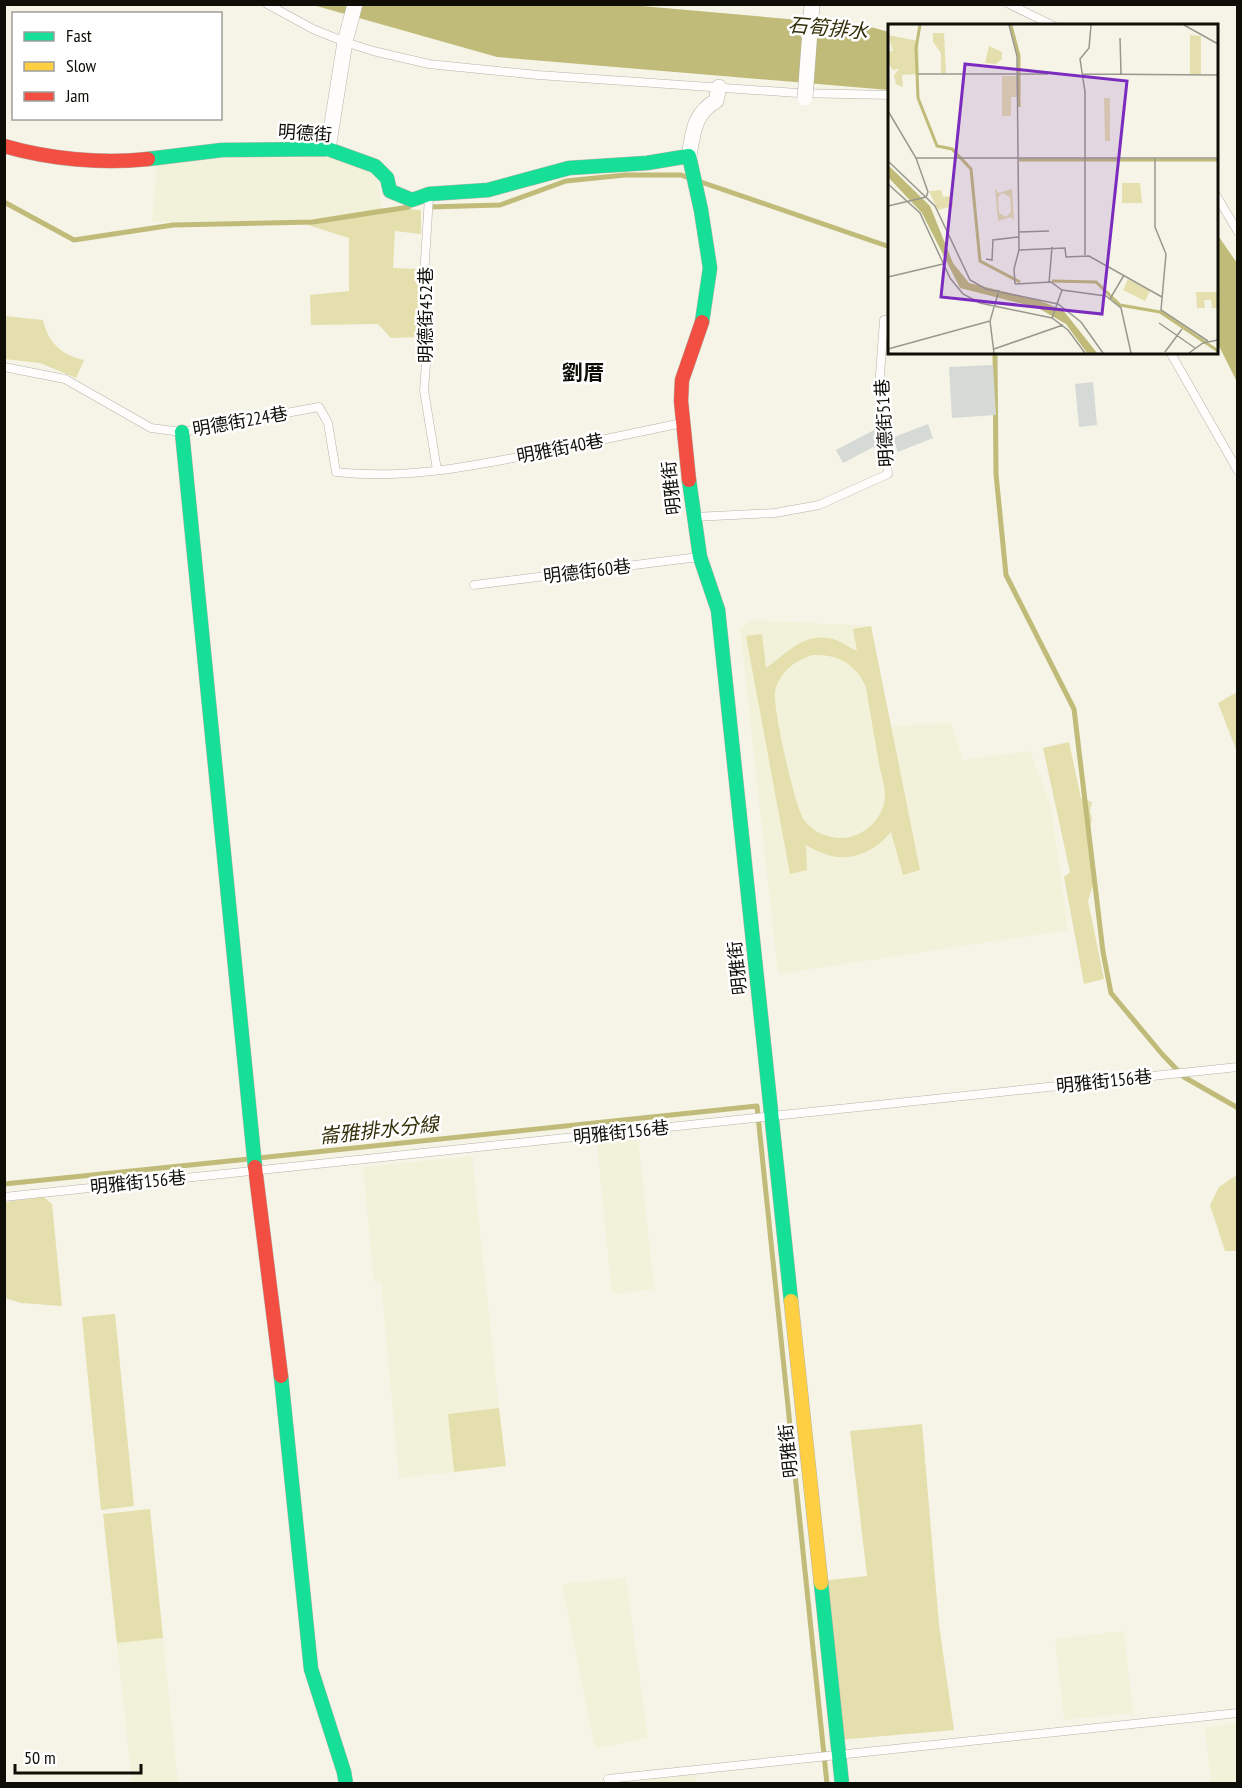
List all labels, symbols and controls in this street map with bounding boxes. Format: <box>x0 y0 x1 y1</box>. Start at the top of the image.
legend <box>12 12 222 120</box>
water label: 石筍排水 <box>787 12 870 45</box>
text: Fast <box>66 24 92 47</box>
inset map <box>888 24 1218 354</box>
text: Slow <box>66 54 97 77</box>
text: Jam <box>65 84 89 107</box>
street label: 明德街 <box>277 120 333 146</box>
street label: 明德街452巷 <box>414 267 437 363</box>
district label: 劉厝 <box>562 359 604 386</box>
street label: 明德街51巷 <box>870 378 898 468</box>
street label: 明德街224巷 <box>191 401 289 441</box>
street label: 明雅街40巷 <box>515 428 605 468</box>
street label: 明雅街 <box>657 460 685 516</box>
street label: 明德街60巷 <box>542 554 632 588</box>
street label: 明雅街 <box>723 940 751 996</box>
street label: 明雅街156巷 <box>1055 1065 1153 1097</box>
water label: 崙雅排水分線 <box>318 1111 442 1149</box>
street label: 明雅街156巷 <box>572 1116 670 1148</box>
street label: 明雅街156巷 <box>89 1166 187 1198</box>
street label: 明雅街 <box>774 1423 802 1479</box>
scale bar <box>15 1737 141 1775</box>
text: 50 m <box>24 1746 56 1769</box>

